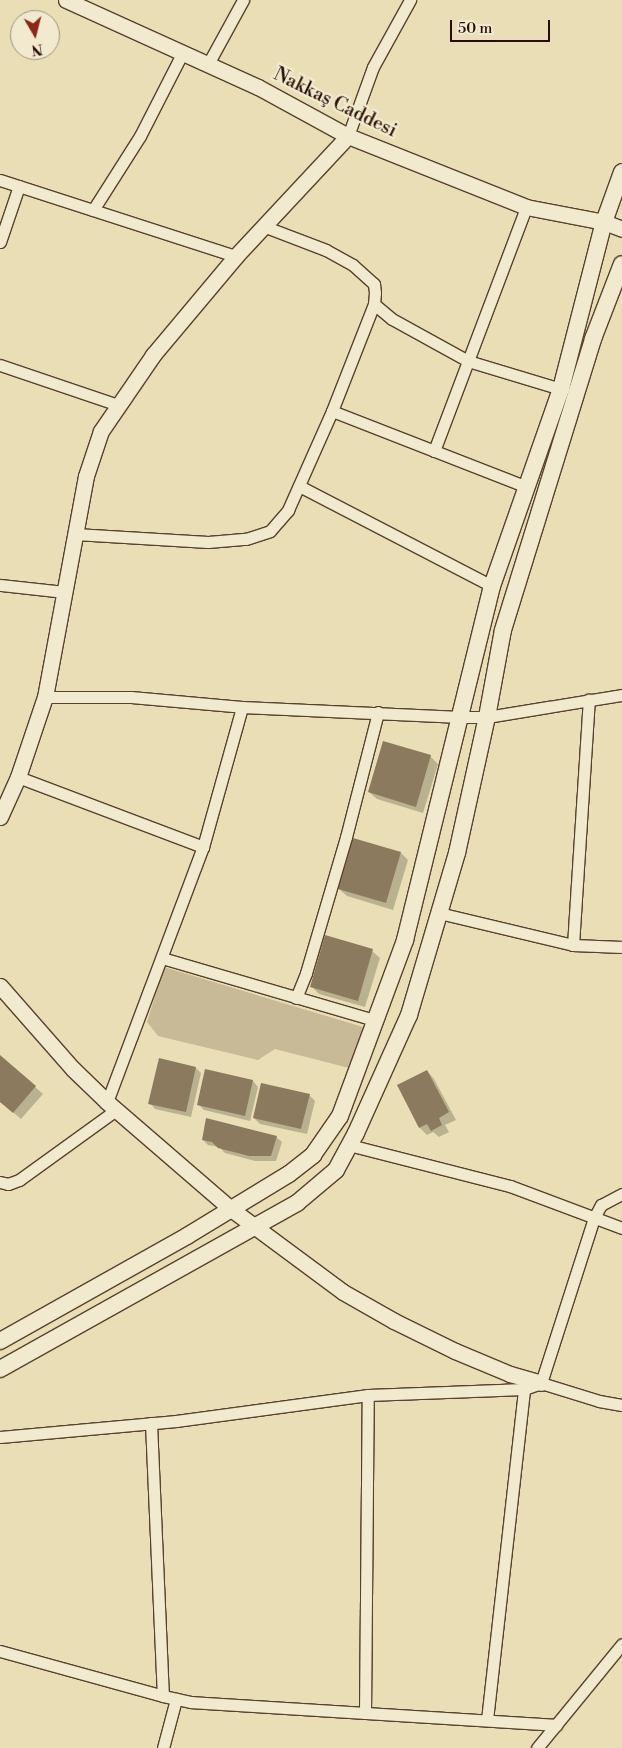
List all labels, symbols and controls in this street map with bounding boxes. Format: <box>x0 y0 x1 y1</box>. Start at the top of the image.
north arrow <box>10 10 60 60</box>
scale bar <box>452 10 552 42</box>
text: 50 m <box>458 19 492 38</box>
text: N <box>30 39 44 59</box>
street label: Nakkaş Caddesi <box>270 63 400 143</box>

